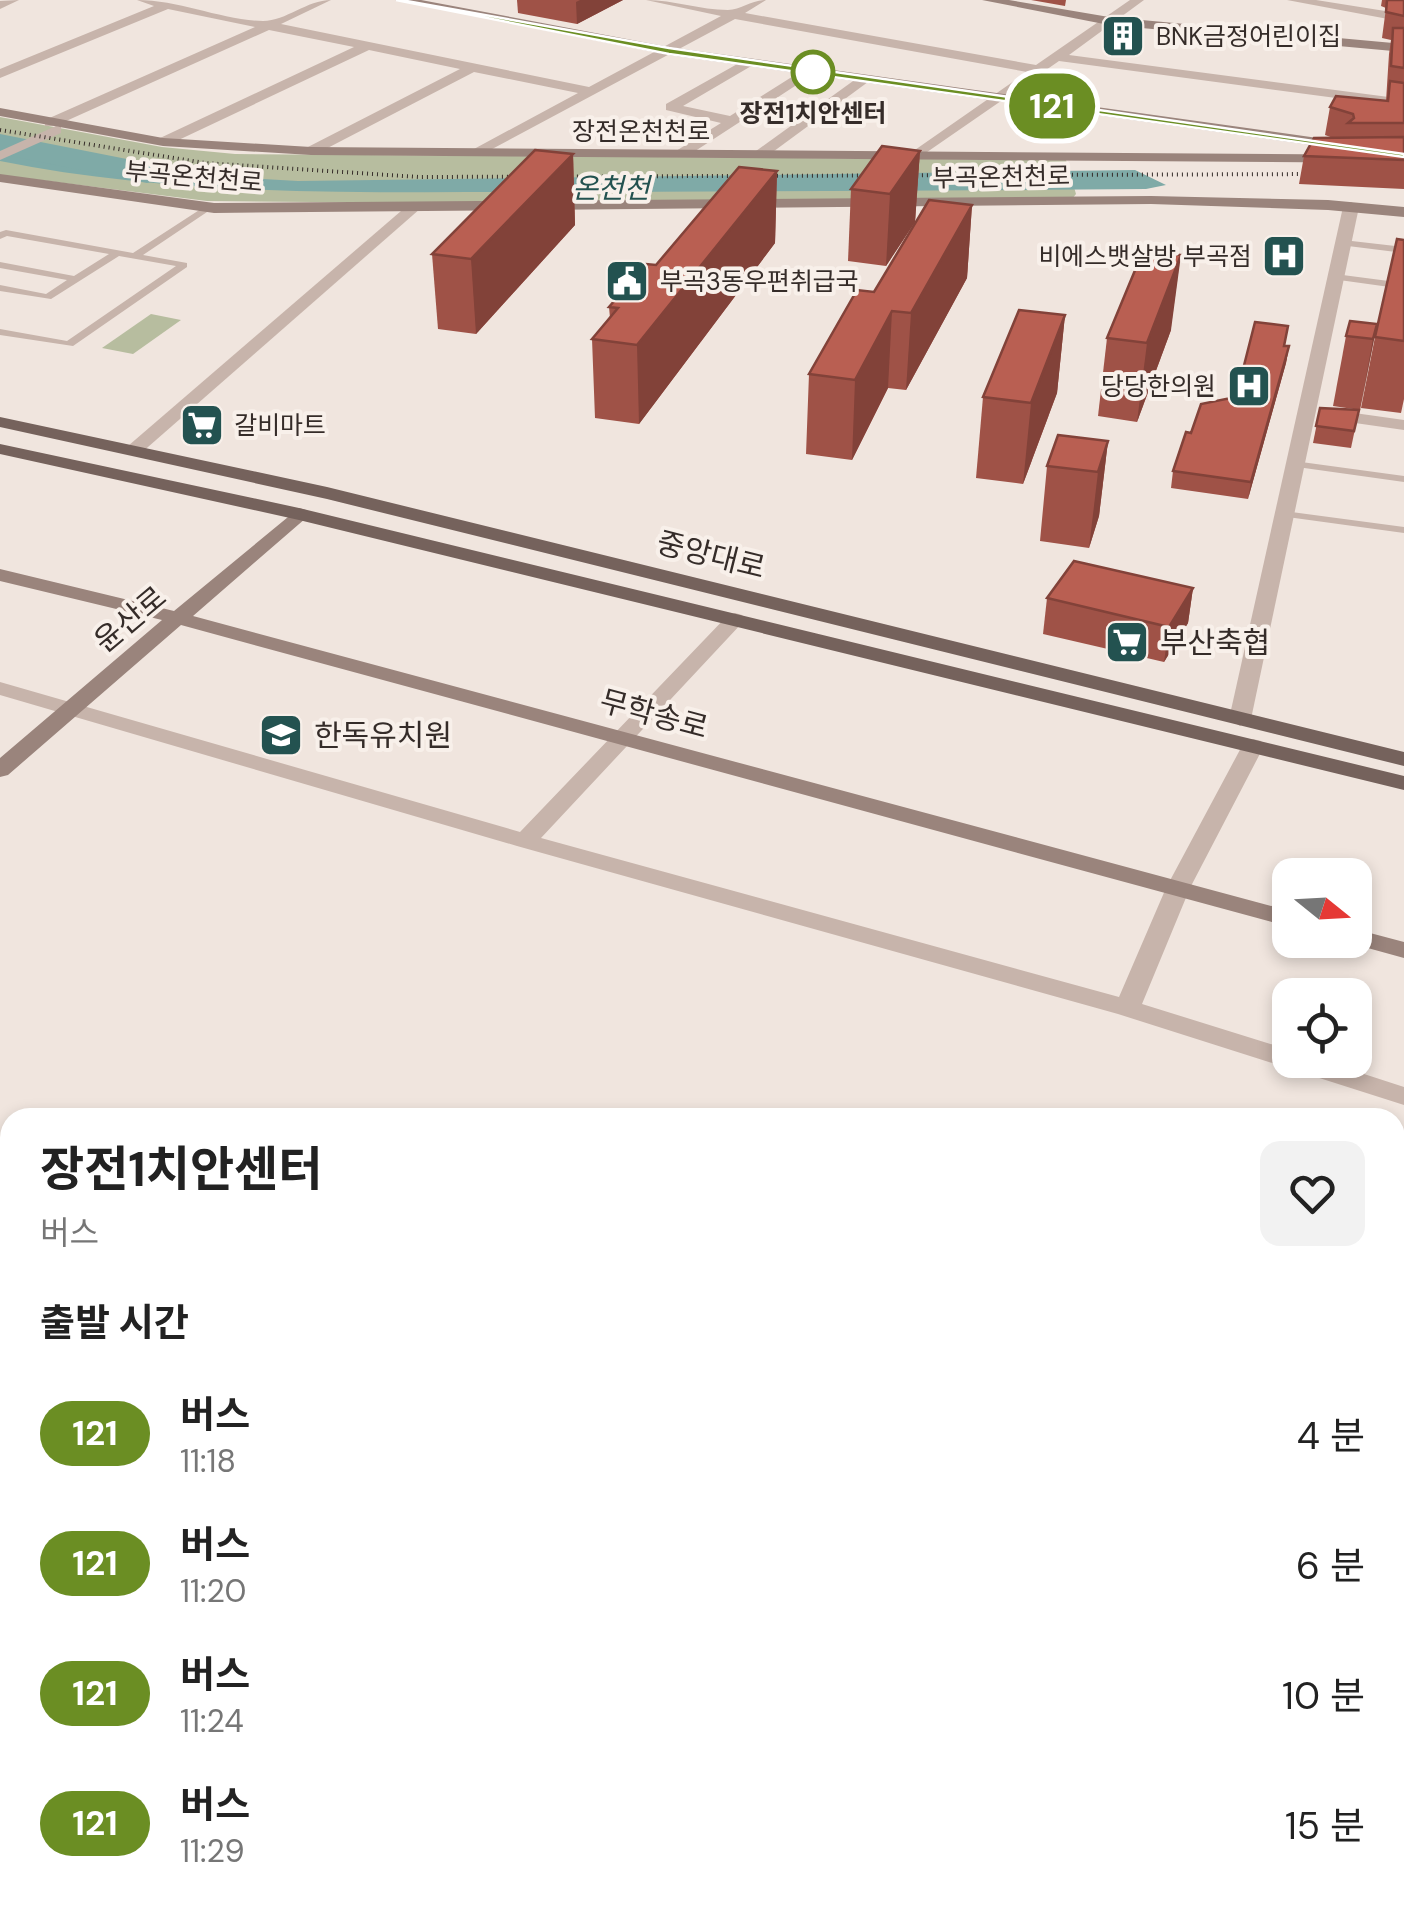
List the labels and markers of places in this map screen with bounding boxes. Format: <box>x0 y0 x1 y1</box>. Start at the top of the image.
building icon: BNK금정어린이집 <box>1100 13 1146 59</box>
place label: BNK금정어린이집 <box>1156 20 1341 53</box>
marker: 장전1치안센터 <box>792 51 834 93</box>
place label: 장전1치안센터 <box>739 97 887 130</box>
hospital icon: 비에스뱃살방 부곡점 <box>1261 233 1307 279</box>
place label: 비에스뱃살방 부곡점 <box>1038 240 1252 273</box>
public building icon: 부곡3동우편취급국 <box>604 258 650 304</box>
place label: 부곡3동우편취급국 <box>660 265 859 298</box>
hospital icon: 당당한의원 <box>1226 363 1272 409</box>
place label: 당당한의원 <box>1101 370 1216 403</box>
supermarket icon: 갈비마트 <box>179 402 225 448</box>
place label: 갈비마트 <box>234 409 326 442</box>
supermarket icon: 부산축협 <box>1104 619 1150 665</box>
place label: 부산축협 <box>1160 623 1270 662</box>
school or university icon: 한독유치원 <box>258 712 304 758</box>
place label: 한독유치원 <box>314 716 452 755</box>

